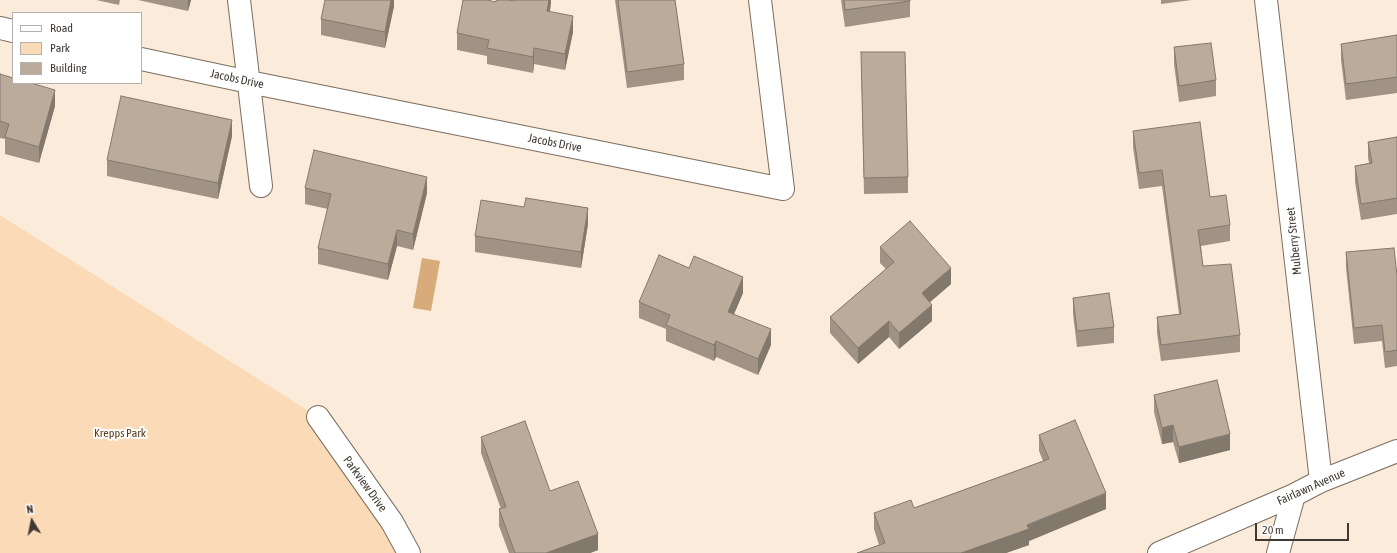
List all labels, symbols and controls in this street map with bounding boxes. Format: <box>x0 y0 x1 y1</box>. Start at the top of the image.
legend <box>12 12 142 84</box>
text: Road <box>50 21 73 35</box>
text: Park <box>50 41 70 55</box>
text: Building <box>50 61 87 75</box>
street label: Jacobs Drive <box>209 66 265 92</box>
street label: Jacobs Drive <box>527 131 583 155</box>
street label: Mulberry Street <box>1283 206 1305 276</box>
park label: Krepps Park <box>94 426 146 440</box>
street label: Parkview Drive <box>340 453 390 515</box>
street label: Fairlawn Avenue <box>1275 466 1347 508</box>
north arrow <box>12 501 52 541</box>
text: N <box>26 503 34 516</box>
scale bar <box>1257 515 1351 541</box>
text: 20 m <box>1262 523 1284 537</box>

